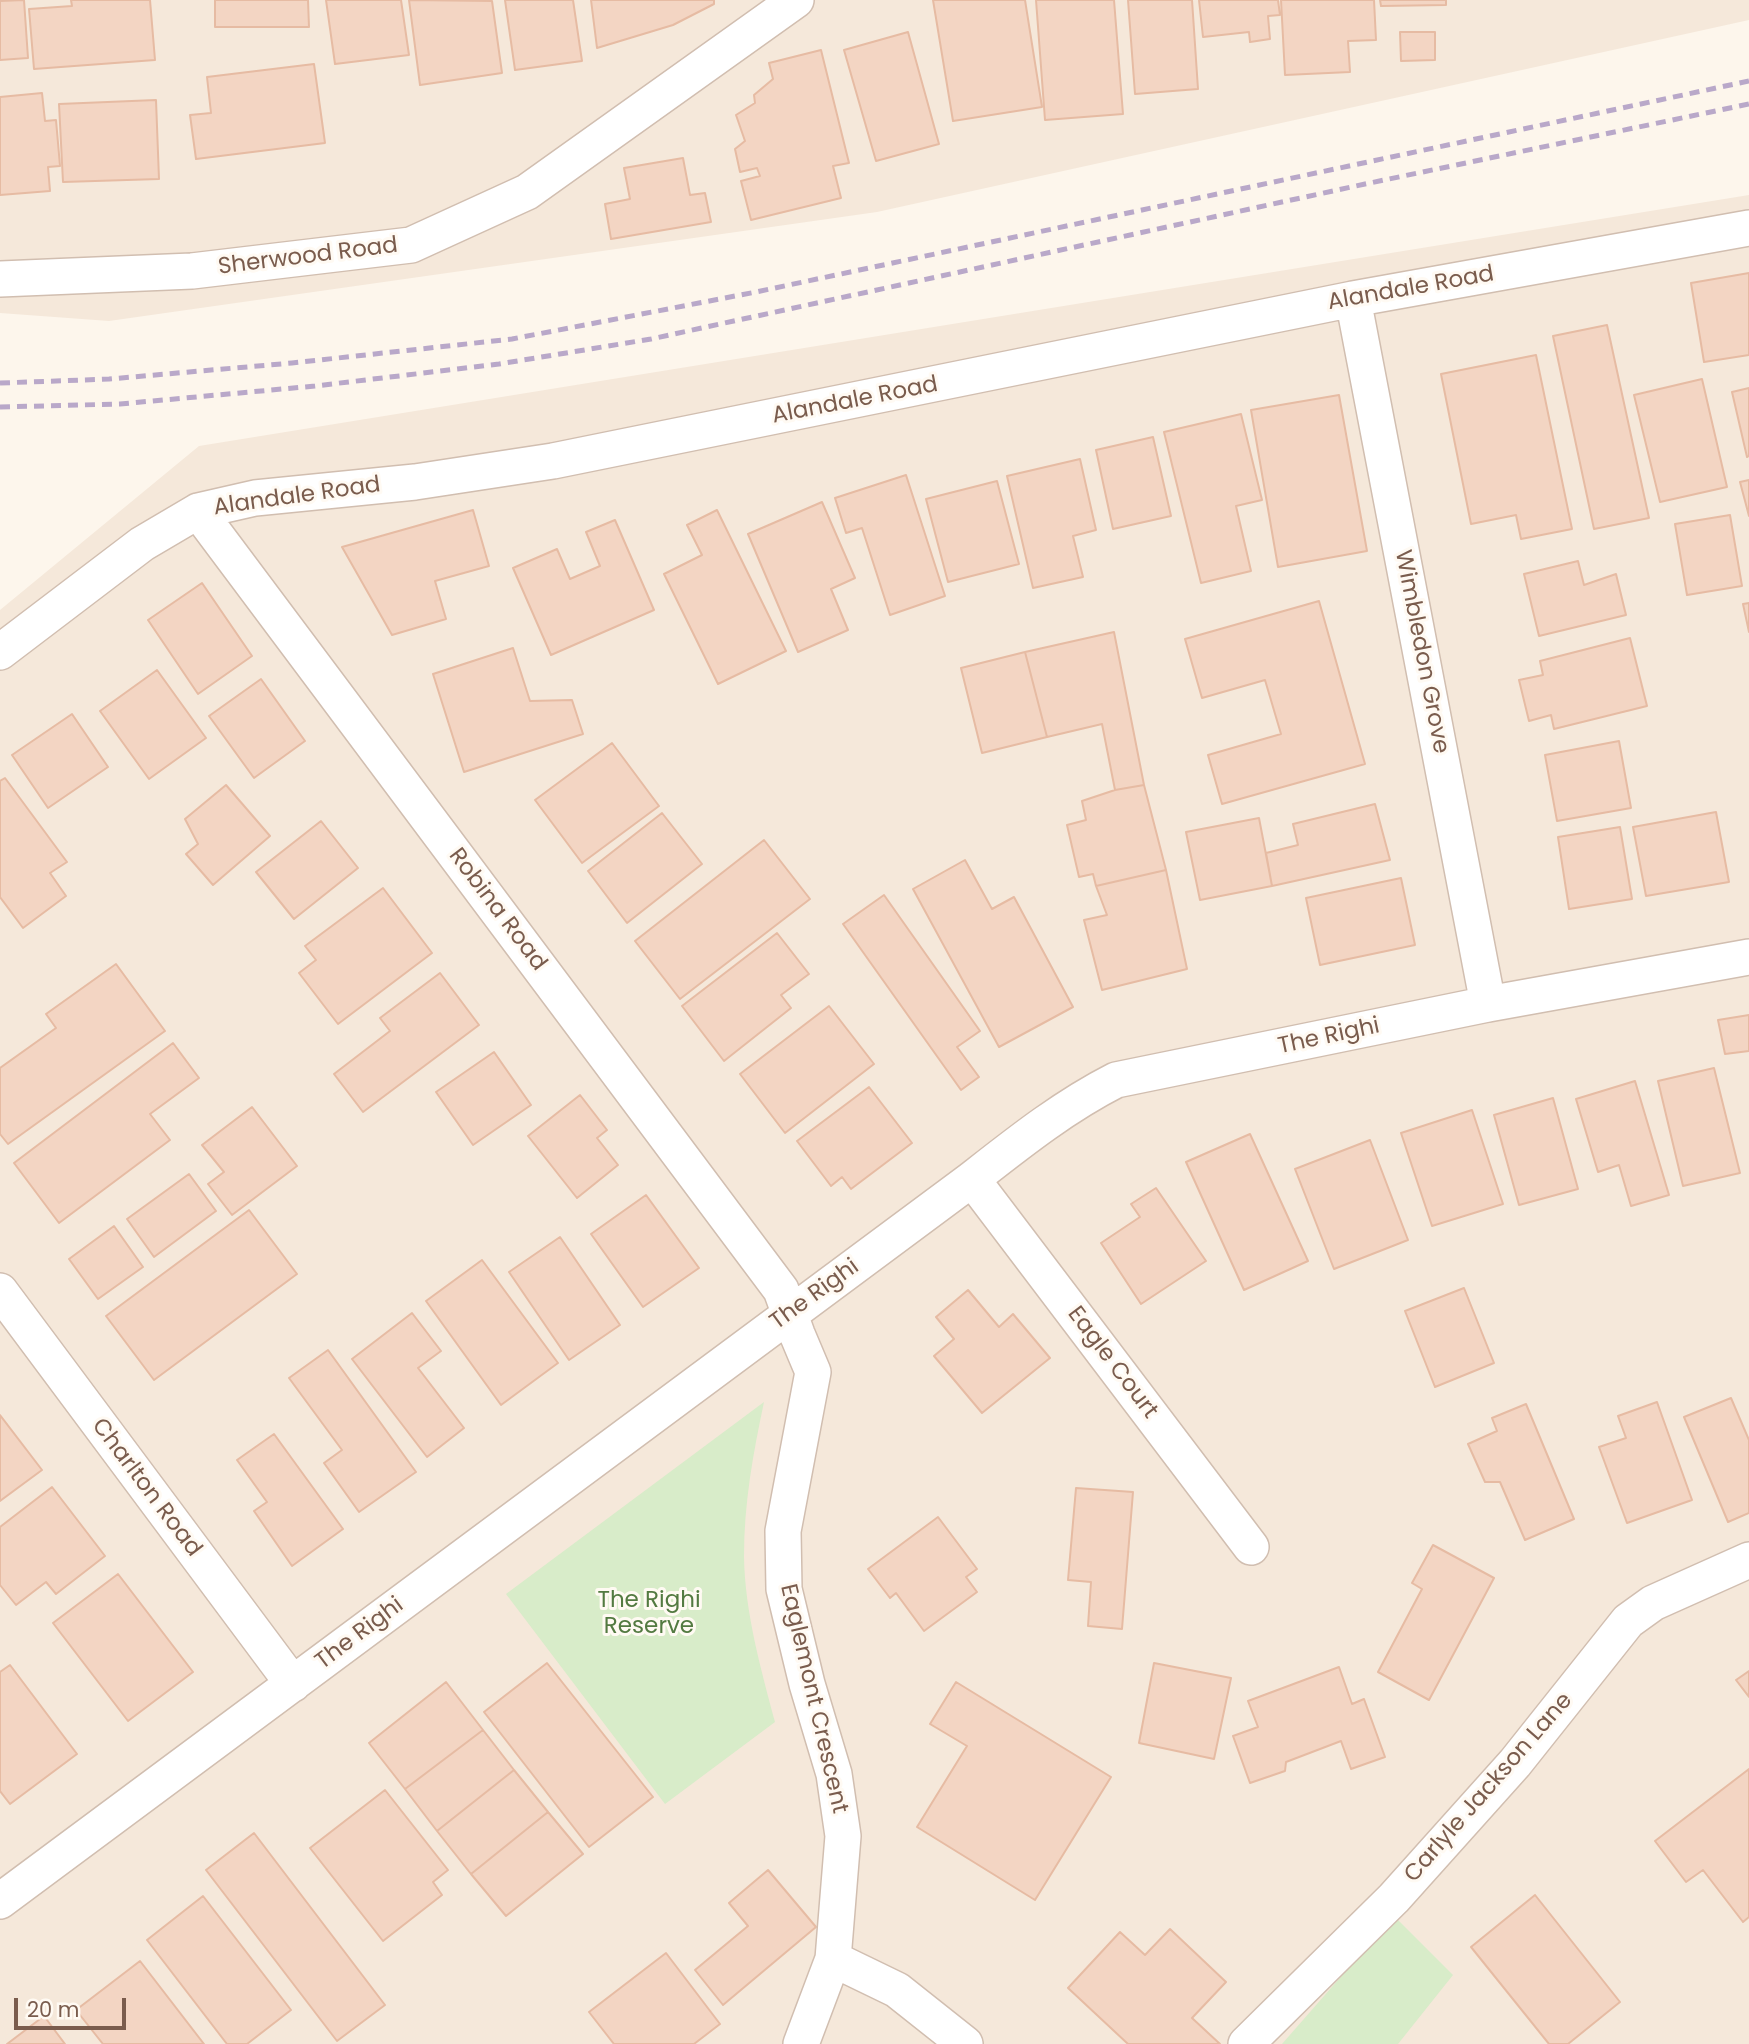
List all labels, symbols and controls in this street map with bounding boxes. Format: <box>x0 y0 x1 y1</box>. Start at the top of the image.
street label: Sherwood Road <box>217 232 399 282</box>
street label: Alandale Road <box>1326 261 1496 317</box>
street label: Alandale Road <box>770 371 940 431</box>
street label: Alandale Road <box>212 472 382 522</box>
street label: Wimbledon Grove <box>1388 548 1454 756</box>
street label: Robina Road <box>442 843 552 977</box>
street label: The Righi <box>1276 1013 1382 1061</box>
street label: The Righi <box>765 1254 865 1336</box>
street label: Eagle Court <box>1061 1302 1163 1424</box>
street label: Charlton Road <box>85 1413 207 1563</box>
street label: Eaglemont Crescent <box>773 1582 853 1816</box>
park label: The Righi Reserve <box>597 1587 701 1641</box>
street label: The Righi <box>311 1592 409 1676</box>
street label: Carlyle Jackson Lane <box>1399 1688 1579 1888</box>
scale bar <box>18 1984 130 2028</box>
text: 20 m <box>27 1995 80 2024</box>

